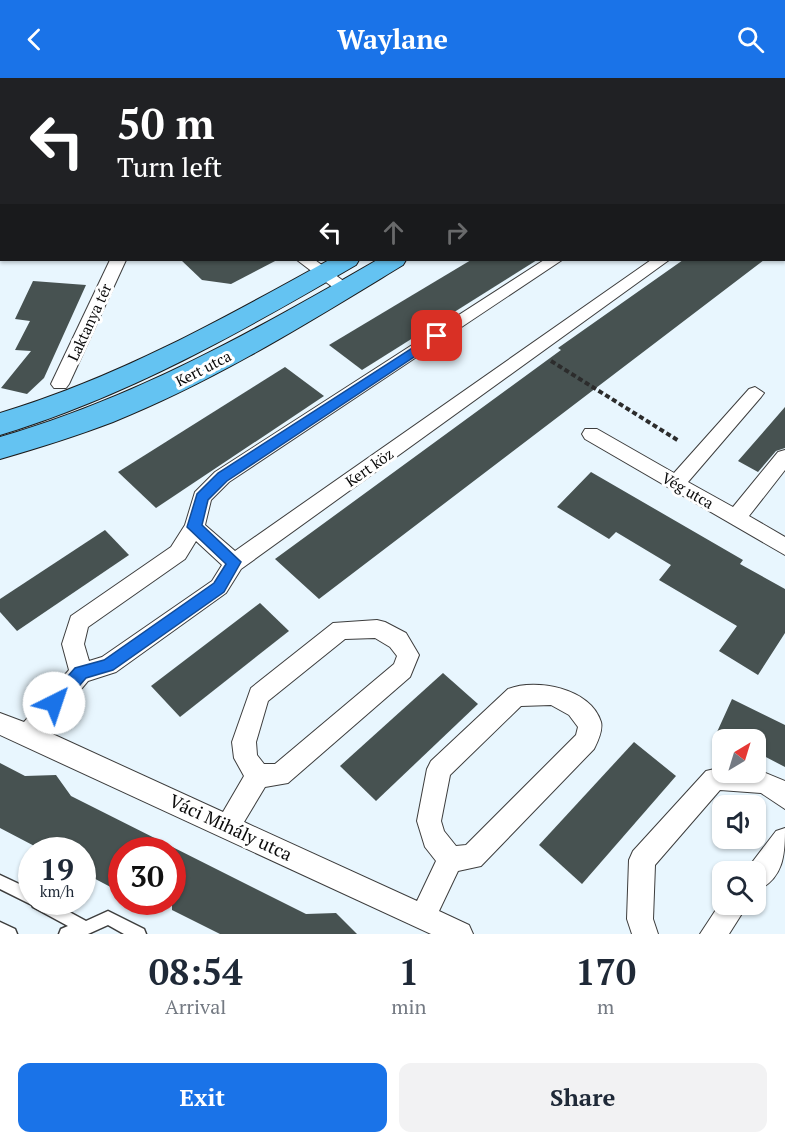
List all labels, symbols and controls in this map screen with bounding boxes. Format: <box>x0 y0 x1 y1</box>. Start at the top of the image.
text: Waylane <box>337 21 448 57</box>
icon: back <box>18 23 51 56</box>
icon: search <box>734 23 767 56</box>
text: 50 m <box>117 95 215 151</box>
icon: left <box>18 102 96 180</box>
text: Turn left <box>117 149 222 185</box>
icon: left <box>314 216 347 249</box>
icon: ahead <box>377 216 410 249</box>
icon: right <box>440 216 473 249</box>
street label: Laktanya tér <box>62 280 116 364</box>
pin <box>411 310 462 361</box>
icon: arrive <box>420 319 453 352</box>
street label: Kert utca <box>172 345 235 391</box>
street label: Kert köz <box>341 443 397 491</box>
street label: Vég utca <box>658 467 718 513</box>
position arrow <box>22 671 86 735</box>
north arrow <box>712 729 766 783</box>
map controls <box>712 729 766 915</box>
street label: Váci Mihály utca <box>166 788 296 866</box>
button: sound <box>712 795 766 849</box>
speed limit sign: 30 <box>108 837 186 915</box>
text: 19 <box>40 849 74 889</box>
button: search <box>712 861 766 915</box>
text: km/h <box>40 881 74 901</box>
text: 08:54 <box>149 948 242 995</box>
text: 1 <box>399 948 419 995</box>
text: 170 <box>575 948 636 995</box>
text: Arrival <box>165 993 226 1020</box>
text: min <box>391 993 426 1020</box>
text: m <box>597 993 614 1020</box>
button: Exit <box>18 1063 387 1132</box>
button: Share <box>399 1063 767 1132</box>

